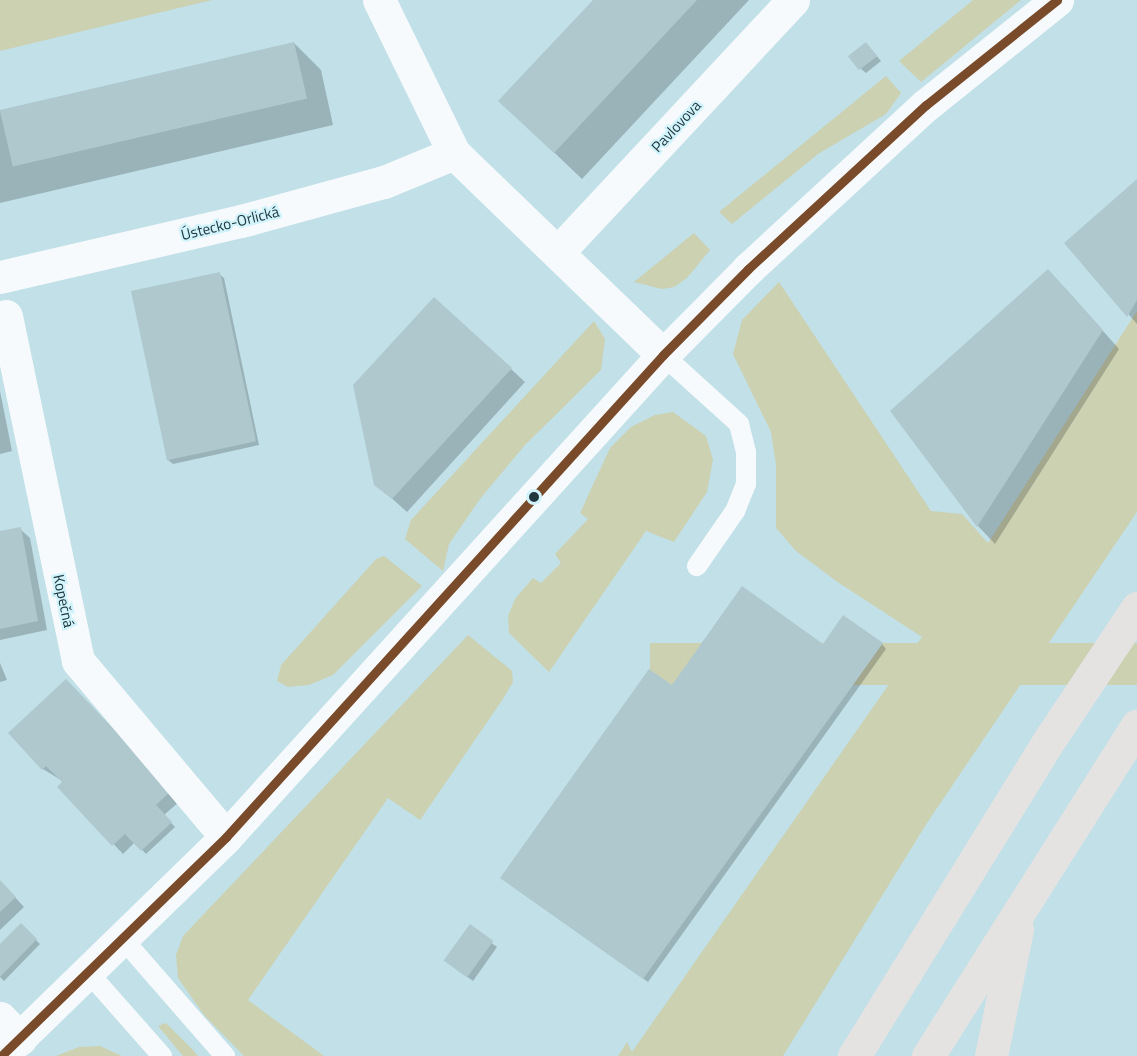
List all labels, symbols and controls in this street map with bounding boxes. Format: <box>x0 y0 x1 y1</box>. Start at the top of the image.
street label: Pavlovova <box>648 96 704 156</box>
street label: Ústecko-Orlická <box>179 202 281 244</box>
unlabelled marker <box>528 491 540 503</box>
street label: Kopečná <box>50 573 78 629</box>

